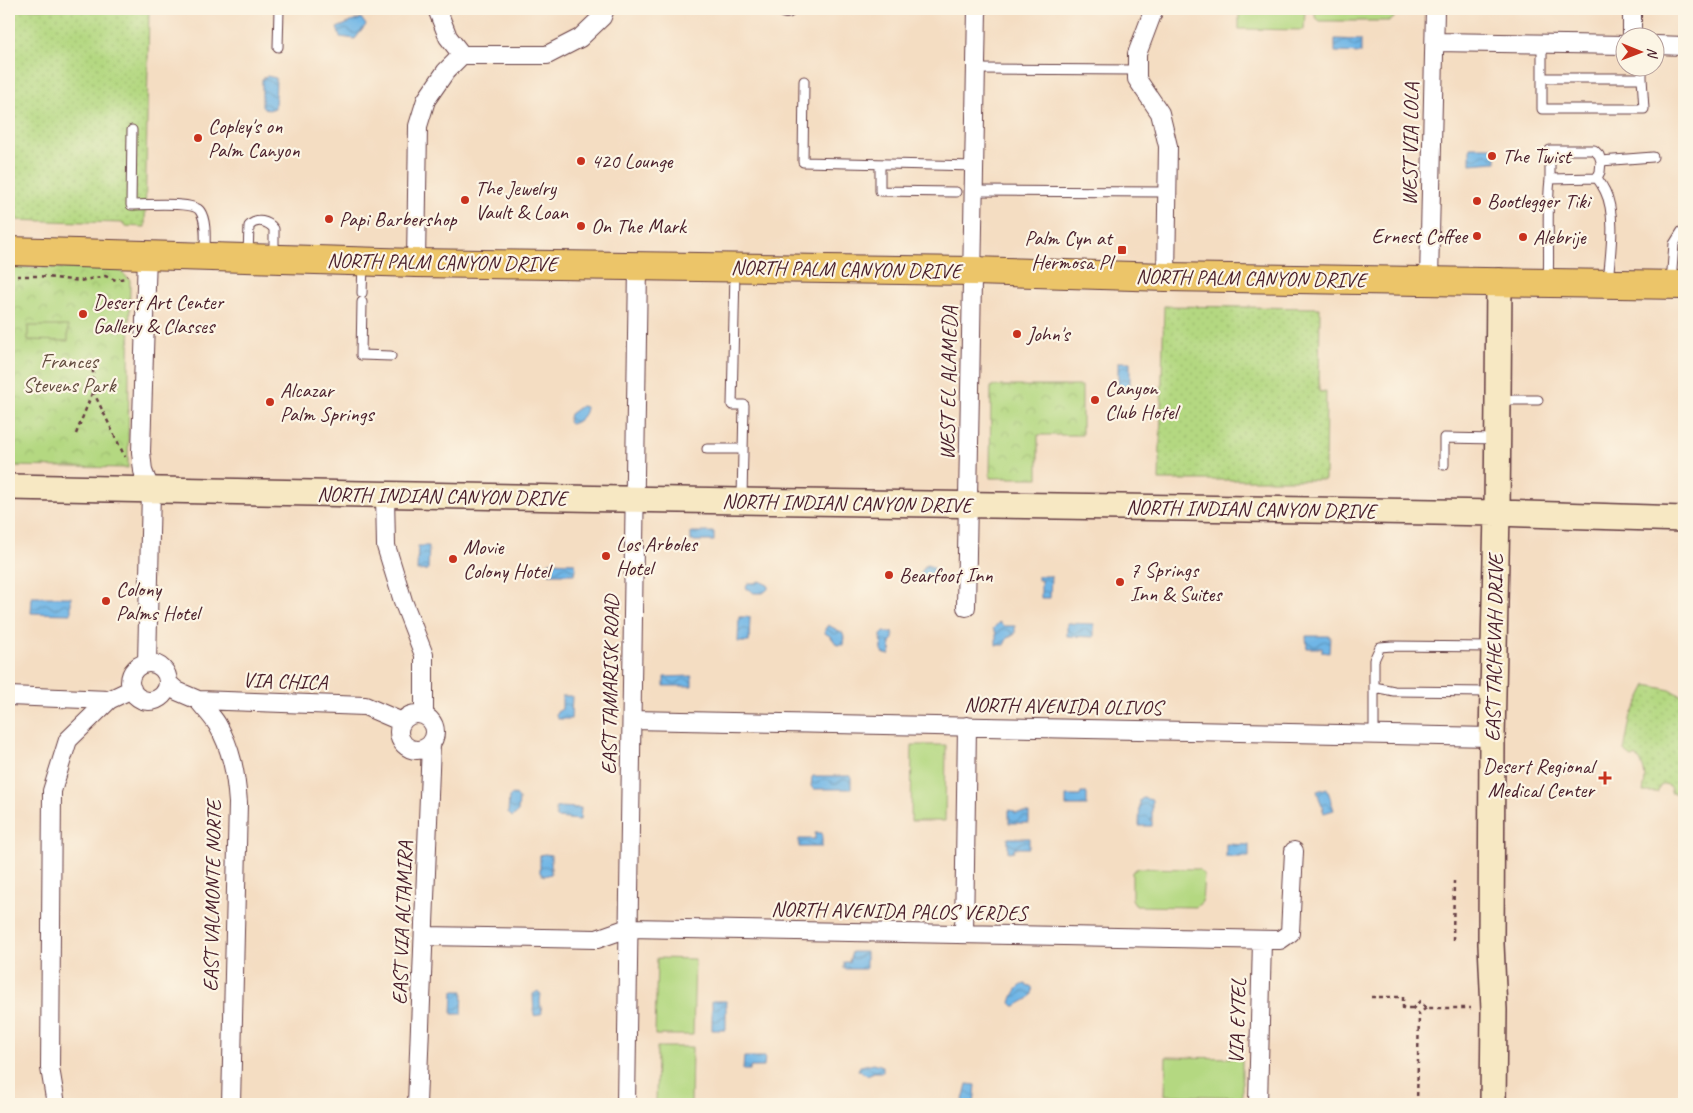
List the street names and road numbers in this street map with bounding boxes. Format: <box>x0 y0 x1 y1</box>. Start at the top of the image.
street label: WEST VIA LOLA <box>1396 82 1424 206</box>
street label: NORTH PALM CANYON DRIVE <box>327 247 560 277</box>
street label: NORTH PALM CANYON DRIVE <box>731 254 964 284</box>
street label: NORTH PALM CANYON DRIVE <box>1136 263 1369 293</box>
street label: WEST EL ALAMEDA <box>934 305 962 460</box>
street label: NORTH INDIAN CANYON DRIVE <box>317 481 570 511</box>
street label: NORTH INDIAN CANYON DRIVE <box>722 488 975 518</box>
street label: NORTH INDIAN CANYON DRIVE <box>1126 494 1379 524</box>
street label: EAST TACHEVAH DRIVE <box>1479 551 1509 742</box>
street label: EAST TAMARISK ROAD <box>595 593 625 775</box>
street label: VIA CHICA <box>242 667 329 696</box>
street label: NORTH AVENIDA OLIVOS <box>964 691 1166 721</box>
street label: EAST VALMONTE NORTE <box>197 797 227 992</box>
street label: EAST VIA ALTAMIRA <box>386 840 418 1005</box>
street label: NORTH AVENIDA PALOS VERDES <box>771 896 1030 926</box>
street label: VIA EYTEL <box>1223 977 1252 1064</box>

